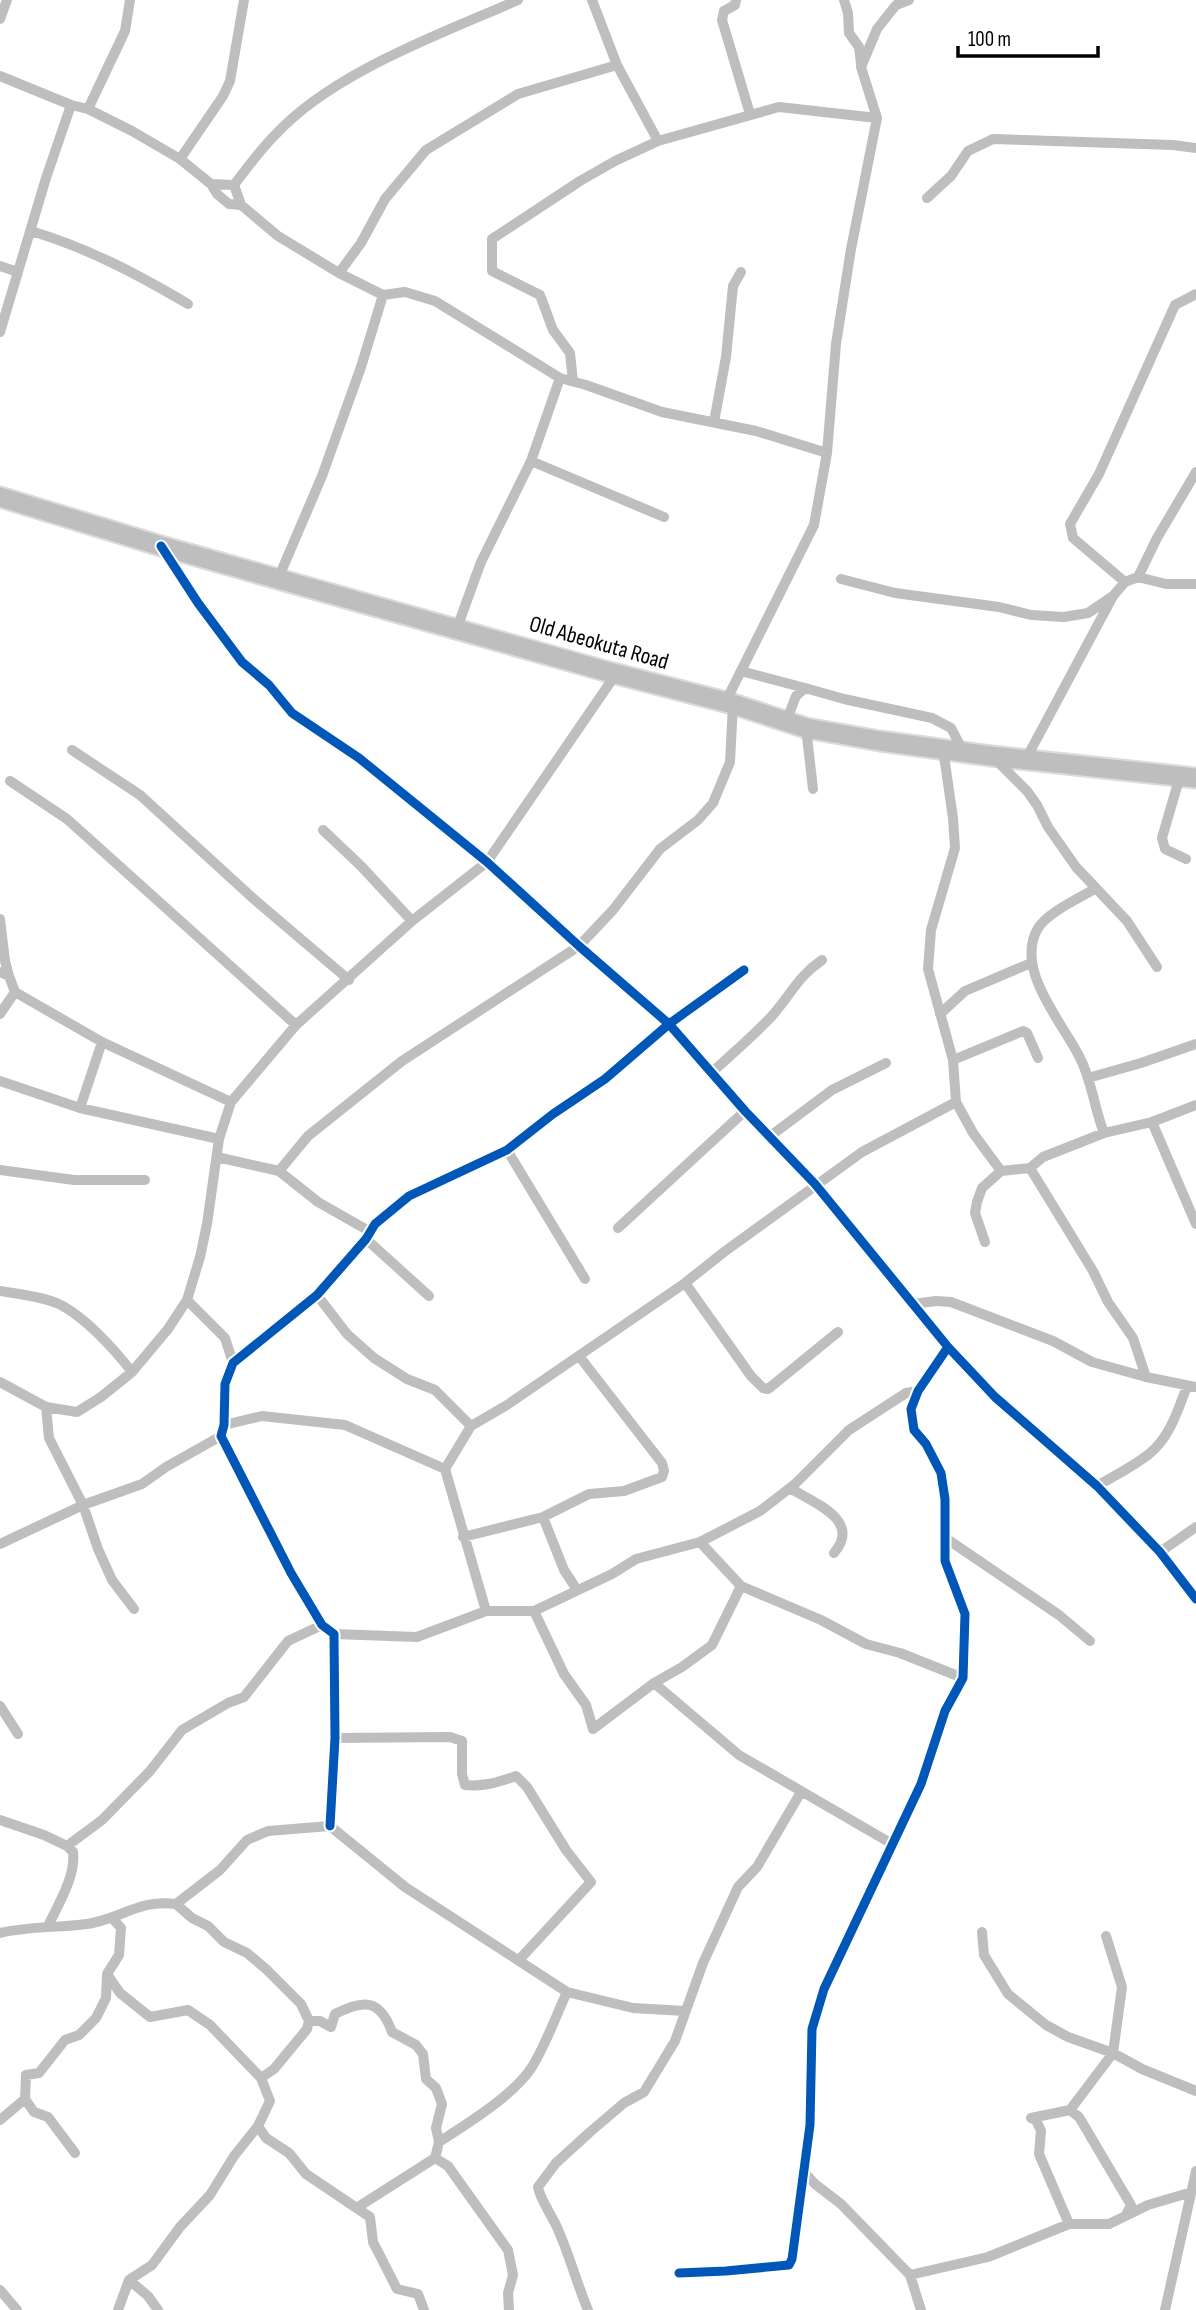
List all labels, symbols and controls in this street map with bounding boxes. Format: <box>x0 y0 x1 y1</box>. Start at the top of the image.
scale bar <box>958 14 1098 58</box>
text: 100 m <box>968 27 1011 52</box>
street label: Old Abeokuta Road <box>526 610 672 676</box>

